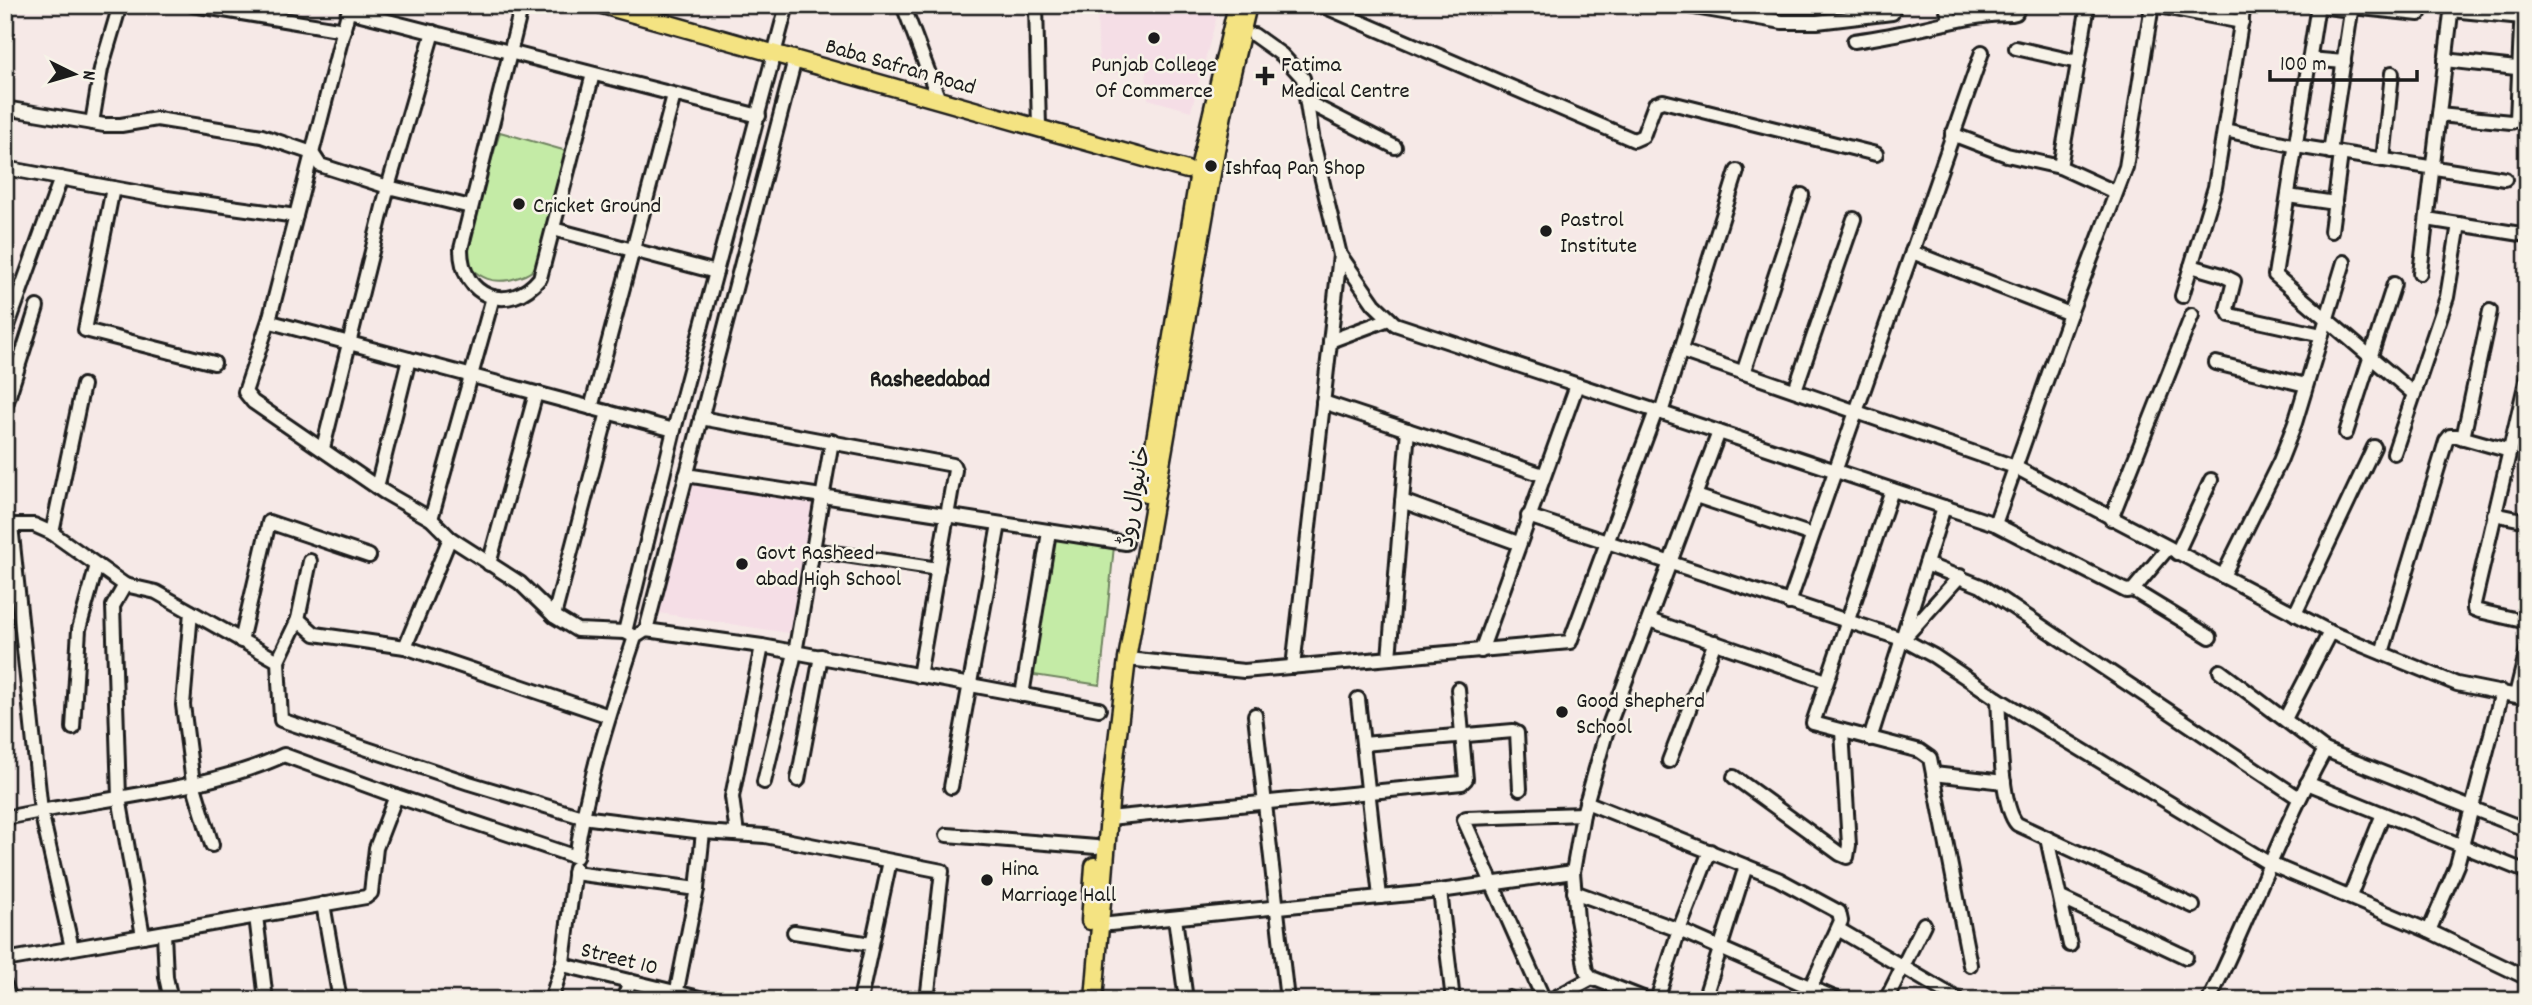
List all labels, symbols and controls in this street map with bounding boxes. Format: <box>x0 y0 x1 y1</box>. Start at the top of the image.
marker: Punjab College Of Commerce <box>1146 30 1162 46</box>
street label: Baba Safran Road <box>821 31 979 106</box>
north arrow <box>38 38 108 108</box>
scale bar <box>2270 38 2416 82</box>
place label: Punjab College Of Commerce <box>1091 50 1217 109</box>
place label: Fatima Medical Centre <box>1281 50 1410 109</box>
text: 100 m <box>2280 51 2327 81</box>
marker: Fatima Medical Centre <box>1255 66 1275 86</box>
text: N <box>74 69 101 81</box>
place label: Ishfaq Pan Shop <box>1225 153 1365 186</box>
marker: Ishfaq Pan Shop <box>1203 158 1219 174</box>
place label: Cricket Ground <box>533 191 661 224</box>
marker: Cricket Ground <box>511 196 527 212</box>
place label: Pastrol Institute <box>1560 205 1637 264</box>
marker: Pastrol Institute <box>1538 223 1554 239</box>
district label: Rasheedabad <box>870 364 990 398</box>
street label: خانیوال روڈ <box>1111 443 1162 550</box>
place label: Govt Rasheed abad High School <box>756 538 902 597</box>
marker: Govt Rasheed abad High School <box>734 556 750 572</box>
place label: Good shepherd School <box>1576 686 1705 745</box>
marker: Good shepherd School <box>1554 704 1570 720</box>
place label: Hina Marriage Hall <box>1001 854 1117 913</box>
marker: Hina Marriage Hall <box>979 872 995 888</box>
street label: Street 10 <box>577 935 661 986</box>

